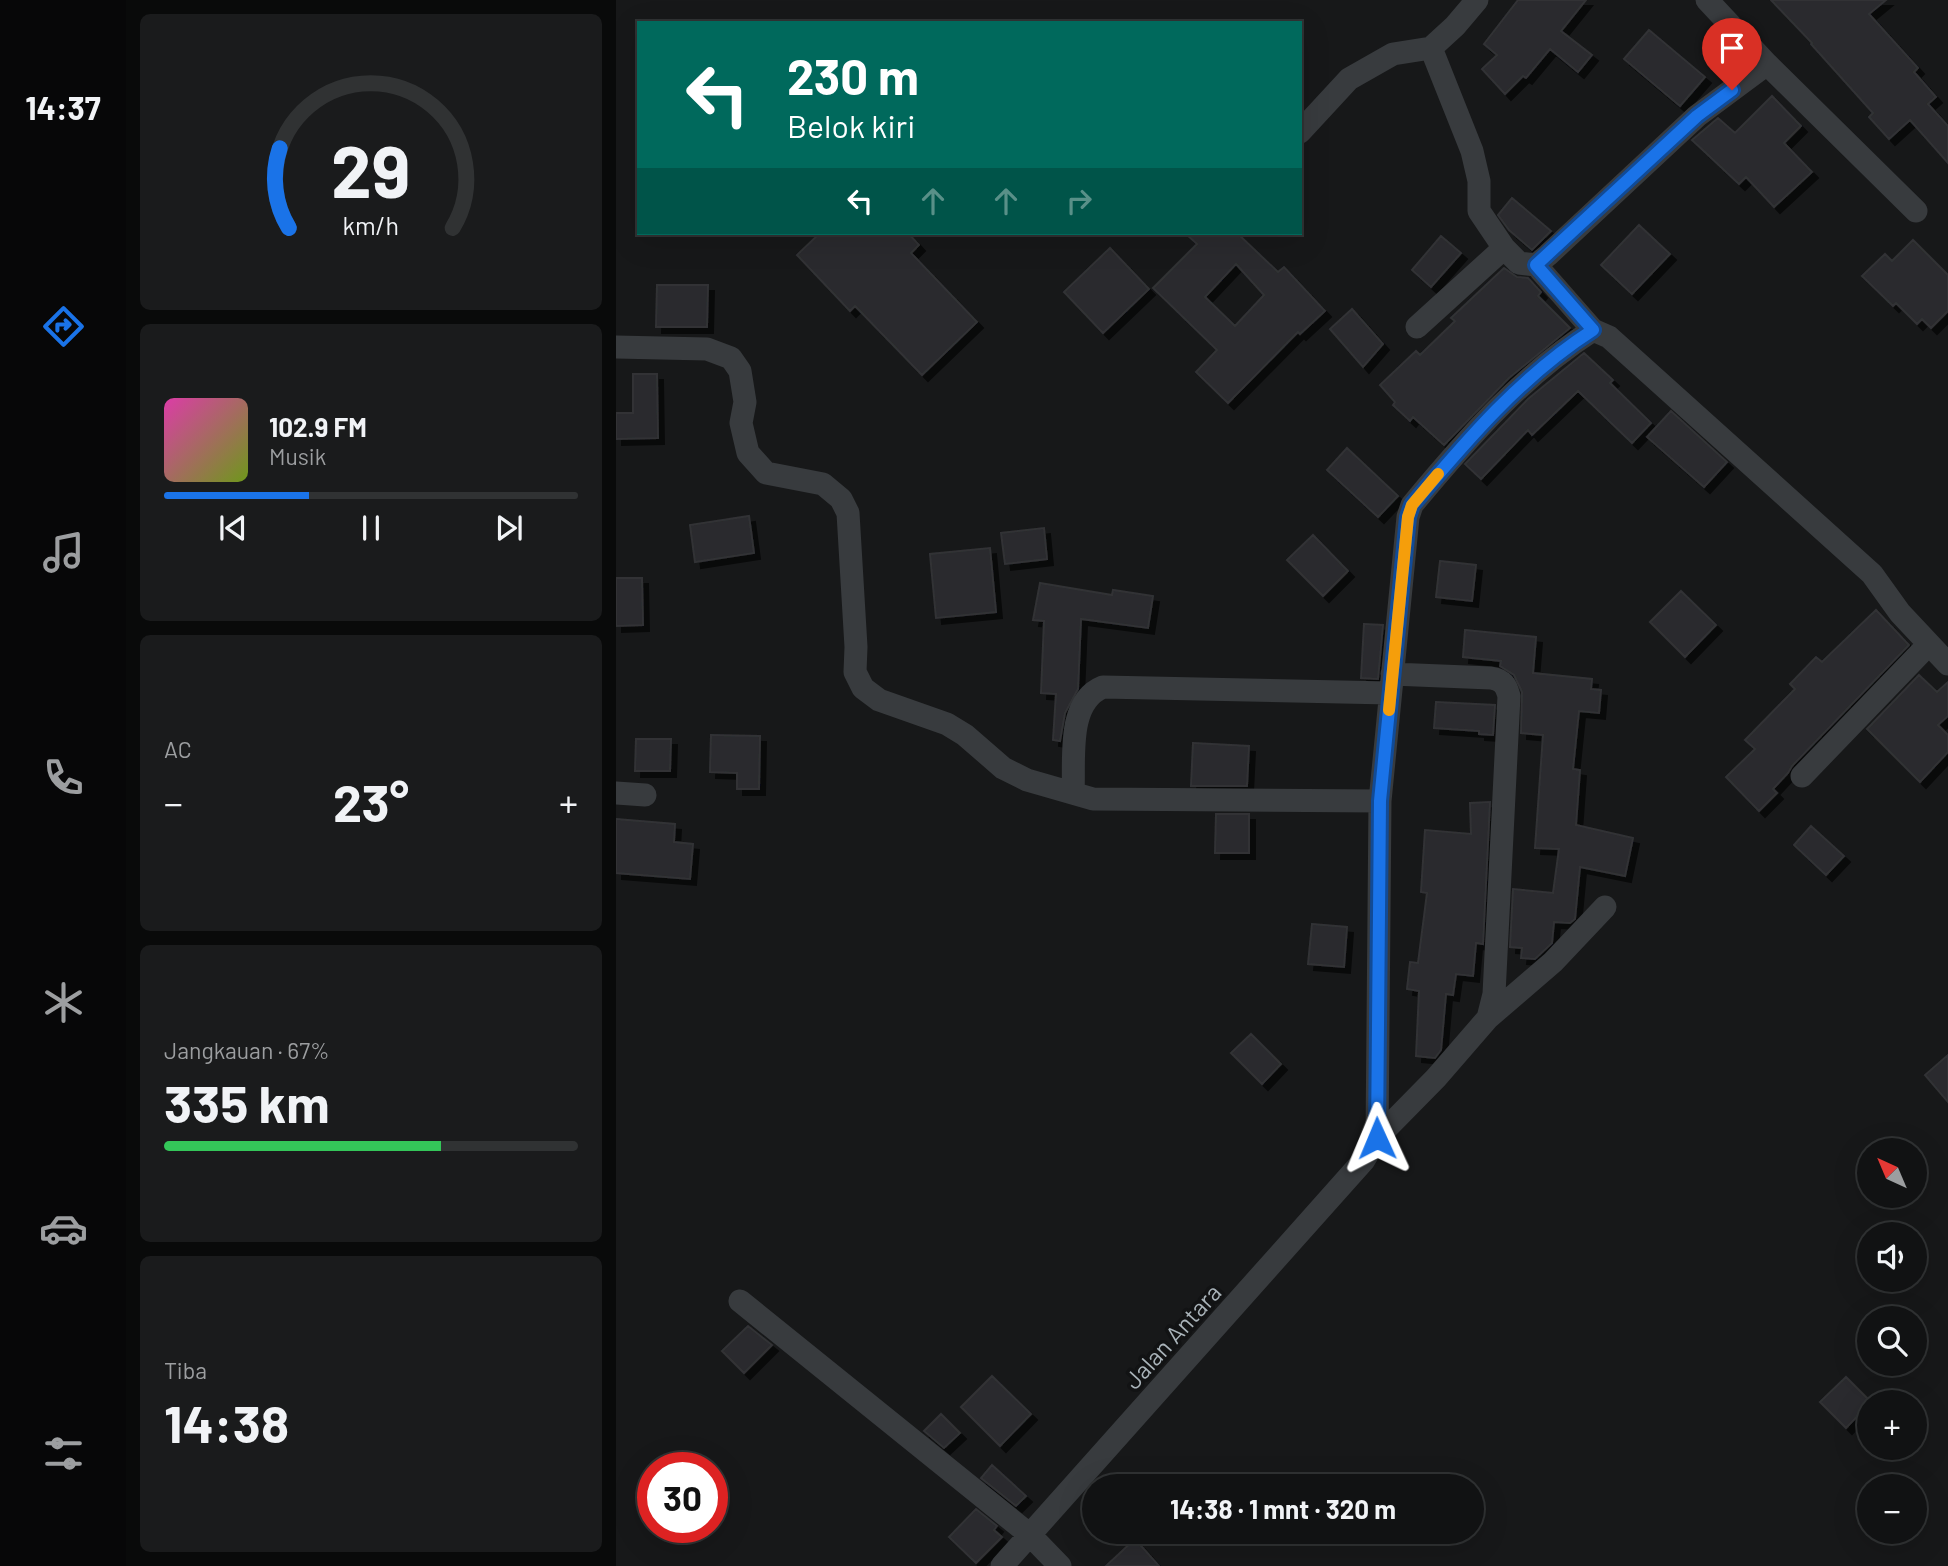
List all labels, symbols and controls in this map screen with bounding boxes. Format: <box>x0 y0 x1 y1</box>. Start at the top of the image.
pin <box>1702 18 1762 90</box>
icon: arrive <box>1713 29 1751 67</box>
text: 230 m <box>787 46 919 105</box>
icon: left <box>672 49 763 140</box>
text: 14:37 <box>25 88 101 126</box>
text: Belok kiri <box>787 106 915 144</box>
text: 29 <box>331 126 411 214</box>
icon: left <box>841 182 879 220</box>
icon: ahead <box>914 182 952 220</box>
icon: ahead <box>987 182 1025 220</box>
icon: right <box>1060 182 1098 220</box>
text: km/h <box>343 210 399 240</box>
icon: directions <box>39 302 88 351</box>
text: 102.9 FM <box>269 411 367 442</box>
text: Musik <box>269 442 326 470</box>
icon: previous <box>214 509 252 547</box>
icon: pause <box>352 509 390 547</box>
icon: next <box>490 509 528 547</box>
icon: music <box>39 528 88 577</box>
text: AC <box>164 735 192 763</box>
icon: phone <box>39 753 88 802</box>
text: 23° <box>333 770 409 832</box>
text: − <box>164 779 183 825</box>
text: + <box>559 779 578 825</box>
icon: climate <box>39 978 88 1027</box>
text: Jangkauan · 67% <box>164 1036 330 1064</box>
text: 335 km <box>164 1071 330 1133</box>
position arrow <box>1340 1101 1414 1175</box>
north arrow <box>1857 1138 1927 1208</box>
map controls <box>1857 1138 1927 1544</box>
icon: car <box>39 1204 88 1253</box>
button: sound <box>1857 1222 1927 1292</box>
street label: Jalan Antara <box>1117 1278 1227 1394</box>
button: search <box>1857 1306 1927 1376</box>
text: Tiba <box>164 1356 207 1384</box>
button: + <box>1857 1390 1927 1460</box>
text: 14:38 <box>164 1391 289 1453</box>
icon: filters <box>39 1429 88 1478</box>
speed limit sign: 30 <box>637 1452 728 1543</box>
button: − <box>1857 1474 1927 1544</box>
text: 14:38 · 1 mnt · 320 m <box>1170 1493 1396 1524</box>

